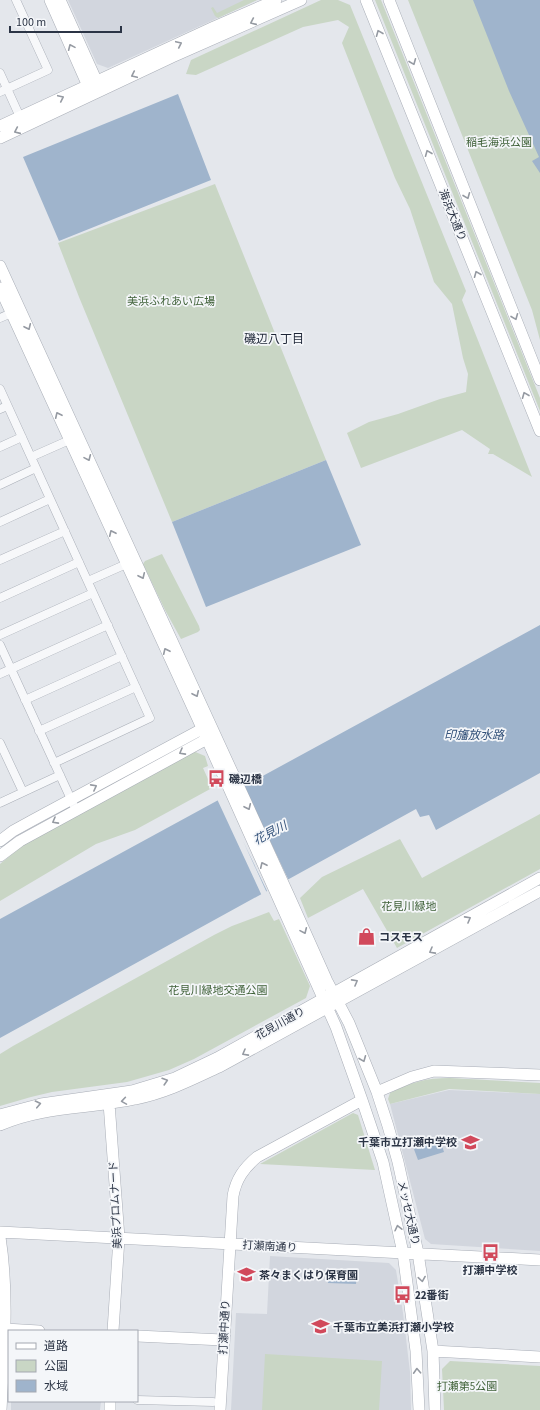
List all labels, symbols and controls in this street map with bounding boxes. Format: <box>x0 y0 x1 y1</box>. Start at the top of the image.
scale bar <box>10 8 121 34</box>
text: 100 m <box>16 14 46 31</box>
one-way arrow <box>250 17 257 25</box>
one-way arrow <box>376 29 384 36</box>
one-way arrow <box>174 41 182 49</box>
one-way arrow <box>68 44 76 52</box>
one-way arrow <box>409 59 417 66</box>
one-way arrow <box>131 70 139 78</box>
one-way arrow <box>56 95 64 103</box>
one-way arrow <box>13 126 20 134</box>
park label: 稲毛海浜公園 <box>466 135 532 150</box>
one-way arrow <box>425 150 433 157</box>
street label: 海浜大通り <box>435 187 470 243</box>
one-way arrow <box>462 193 470 200</box>
one-way arrow <box>473 271 481 278</box>
park label: 美浜ふれあい広場 <box>127 294 215 309</box>
one-way arrow <box>510 313 518 320</box>
one-way arrow <box>23 322 31 330</box>
district label: 磯辺八丁目 <box>244 331 304 348</box>
one-way arrow <box>522 391 530 398</box>
one-way arrow <box>55 411 63 419</box>
one-way arrow <box>83 453 91 461</box>
one-way arrow <box>109 529 117 537</box>
one-way arrow <box>137 572 145 579</box>
one-way arrow <box>163 648 171 655</box>
one-way arrow <box>191 690 199 697</box>
water label: 印旛放水路 <box>444 727 505 744</box>
one-way arrow <box>179 748 186 755</box>
bus stop icon: 磯辺橋 <box>206 769 226 789</box>
place label: 磯辺橋 <box>229 772 262 787</box>
one-way arrow <box>90 784 98 792</box>
one-way arrow <box>243 803 251 811</box>
one-way arrow <box>52 817 60 824</box>
water label: 花見川 <box>250 817 292 849</box>
one-way arrow <box>260 861 268 868</box>
park label: 花見川緑地 <box>382 899 437 914</box>
one-way arrow <box>464 916 471 923</box>
one-way arrow <box>299 927 307 935</box>
shop icon: コスモス <box>356 927 376 947</box>
place label: コスモス <box>379 930 423 945</box>
one-way arrow <box>429 946 436 953</box>
one-way arrow <box>350 979 358 986</box>
park label: 花見川緑地交通公園 <box>169 983 268 998</box>
street label: 花見川通り <box>253 1004 308 1043</box>
one-way arrow <box>241 1049 249 1056</box>
one-way arrow <box>359 1056 367 1063</box>
one-way arrow <box>161 1077 168 1086</box>
one-way arrow <box>121 1096 128 1105</box>
one-way arrow <box>34 1101 41 1109</box>
school or university icon: 千葉市立打瀬中学校 <box>460 1132 480 1152</box>
place label: 千葉市立打瀬中学校 <box>358 1135 457 1150</box>
street label: 美浜プロムナード <box>106 1161 125 1249</box>
street label: メッセ大通り <box>394 1179 423 1247</box>
one-way arrow <box>394 1225 402 1232</box>
street label: 打瀬南通り <box>242 1238 298 1255</box>
bus stop icon: 打瀬中学校 <box>480 1242 500 1262</box>
place label: 打瀬中学校 <box>463 1263 518 1278</box>
school or university icon: 茶々まくはり保育園 <box>236 1265 256 1285</box>
place label: 茶々まくはり保育園 <box>259 1268 358 1283</box>
one-way arrow <box>417 1276 426 1282</box>
bus stop icon: 22番街 <box>392 1285 412 1305</box>
place label: 22番街 <box>415 1288 449 1303</box>
street label: 打瀬中通り <box>216 1299 233 1355</box>
school or university icon: 千葉市立美浜打瀬小学校 <box>310 1317 330 1337</box>
place label: 千葉市立美浜打瀬小学校 <box>333 1320 454 1335</box>
legend <box>8 1330 138 1402</box>
text: 道路 <box>44 1338 68 1355</box>
text: 公園 <box>44 1358 68 1375</box>
one-way arrow <box>412 1368 421 1374</box>
text: 水域 <box>44 1378 68 1395</box>
park label: 打瀬第5公園 <box>437 1379 497 1394</box>

